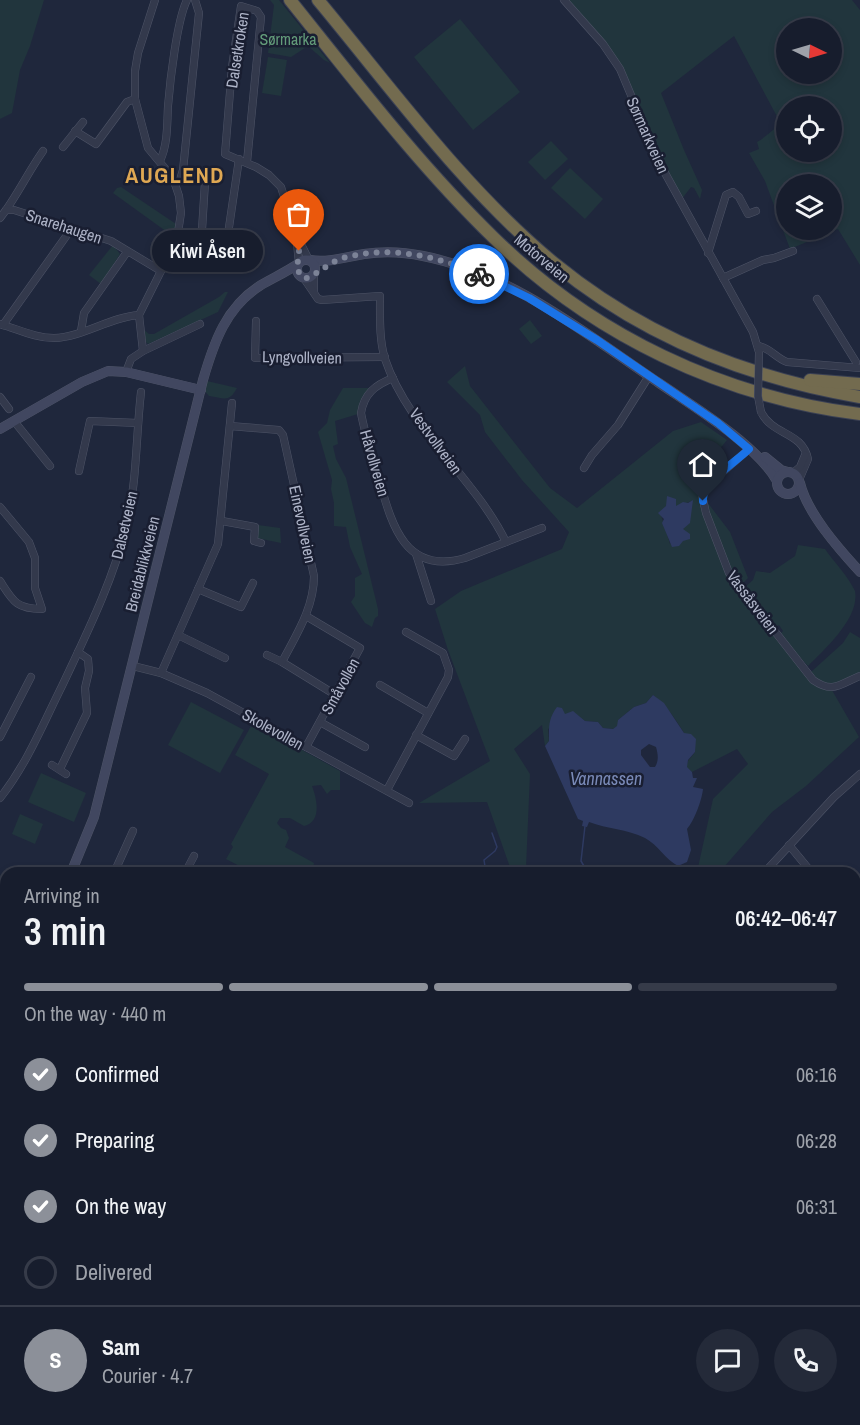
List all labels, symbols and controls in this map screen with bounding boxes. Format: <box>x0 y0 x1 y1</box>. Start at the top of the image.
street label: Dalsetkroken <box>220 10 254 90</box>
north arrow <box>776 18 842 84</box>
map controls <box>776 18 842 240</box>
park label: Sørmarka <box>260 28 317 50</box>
street label: Sørmarkveien <box>621 93 675 177</box>
button: locate <box>776 96 842 162</box>
district label: AUGLEND <box>125 160 225 190</box>
button: layers <box>776 174 842 240</box>
pin <box>273 189 324 251</box>
icon: bag <box>282 198 315 231</box>
street label: Snarehaugen <box>23 203 105 249</box>
street label: Motorveien <box>510 228 574 288</box>
callout: Kiwi Åsen <box>152 230 263 272</box>
text: Kiwi Åsen <box>169 237 246 264</box>
courier <box>449 244 509 304</box>
icon: bike <box>463 258 496 291</box>
street label: Lyngvollveien <box>262 345 342 369</box>
street label: Vestvollveien <box>404 403 468 479</box>
street label: Håvollveien <box>355 427 395 499</box>
pin <box>677 439 728 501</box>
icon: home <box>686 448 719 481</box>
street label: Einevollveien <box>284 483 322 565</box>
street label: Dalsetveien <box>105 489 143 561</box>
street label: Breidablikkveien <box>120 514 164 614</box>
street label: Vassåsveien <box>722 566 784 638</box>
street label: Småvollen <box>316 654 364 718</box>
street label: Skolevollen <box>238 703 308 755</box>
water label: Vannassen <box>570 766 642 791</box>
text: Arriving in <box>24 882 100 909</box>
text: 06:42–06:47 <box>735 903 837 933</box>
text: 3 min <box>24 905 106 957</box>
text: On the way · 440 m <box>24 1000 166 1027</box>
icon: check <box>24 1058 57 1091</box>
text: Confirmed <box>75 1059 159 1089</box>
text: 06:16 <box>796 1061 837 1088</box>
icon: check <box>24 1124 57 1157</box>
text: Preparing <box>75 1125 154 1155</box>
text: 06:28 <box>796 1127 837 1154</box>
icon: check <box>24 1190 57 1223</box>
text: On the way <box>75 1191 166 1221</box>
text: 06:31 <box>796 1193 837 1220</box>
text: Delivered <box>75 1257 152 1287</box>
button: chat <box>696 1329 759 1392</box>
button: phone <box>774 1329 837 1392</box>
text: Sam <box>102 1332 140 1362</box>
text: S <box>49 1345 62 1375</box>
text: Courier · 4.7 <box>102 1362 193 1389</box>

